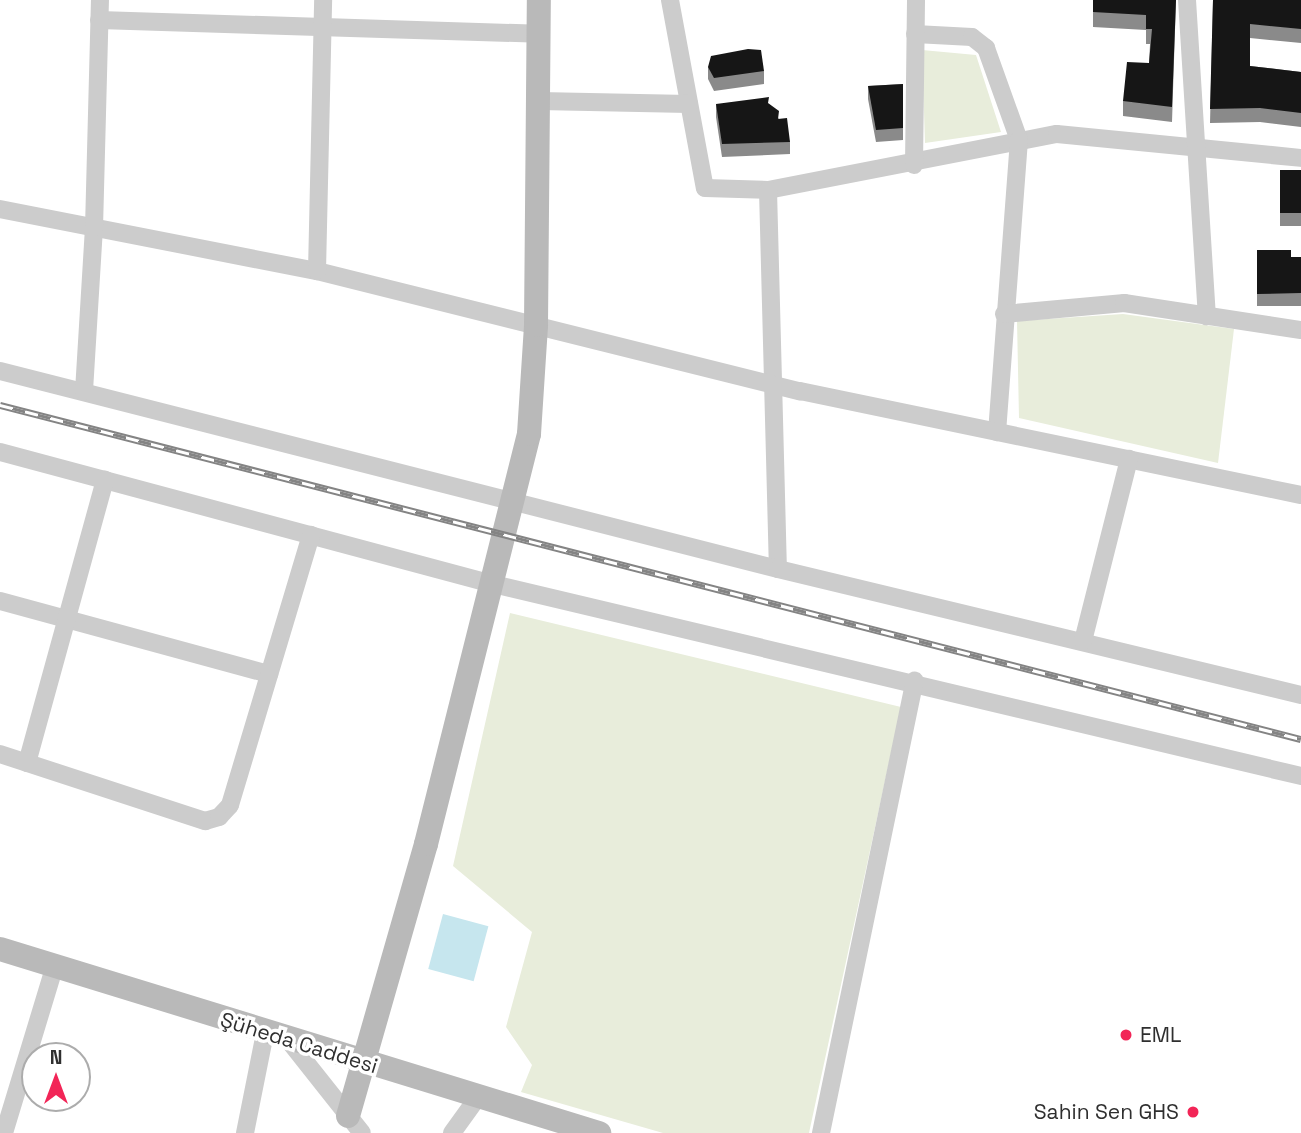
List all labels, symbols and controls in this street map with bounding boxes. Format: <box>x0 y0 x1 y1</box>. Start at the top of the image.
street label: Şüheda Caddesi <box>217 1007 381 1079</box>
place label: EML <box>1140 1022 1181 1048</box>
marker: EML <box>1118 1027 1134 1043</box>
north arrow <box>21 1042 91 1112</box>
text: N <box>50 1045 62 1070</box>
place label: Sahin Sen GHS <box>1034 1099 1179 1125</box>
marker: Sahin Sen GHS <box>1185 1104 1201 1120</box>

